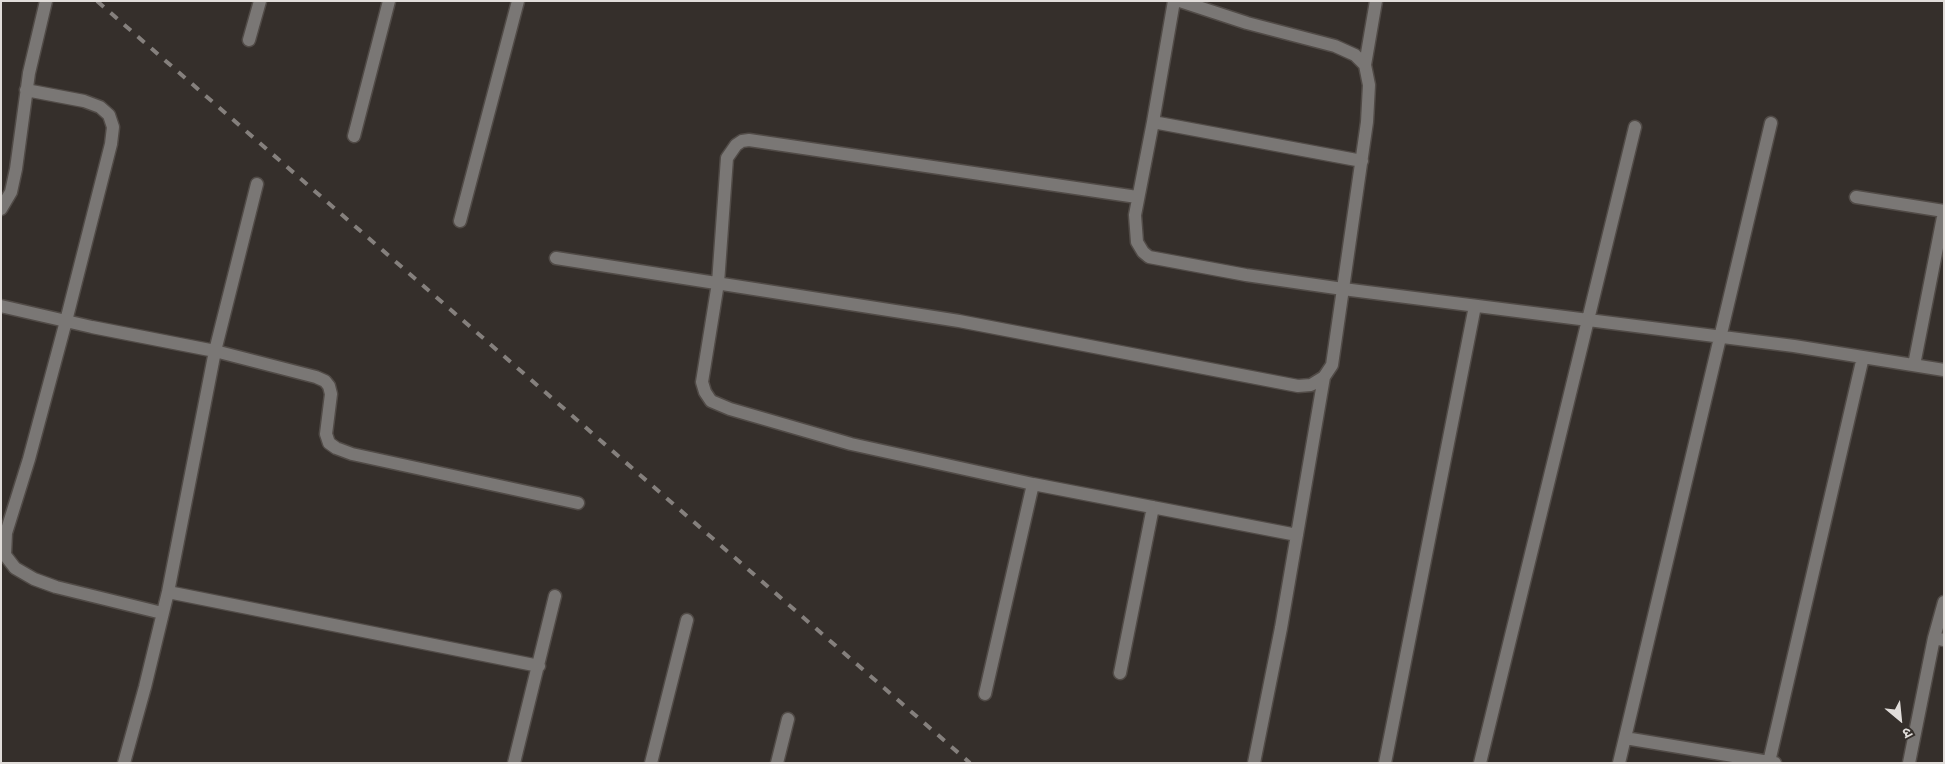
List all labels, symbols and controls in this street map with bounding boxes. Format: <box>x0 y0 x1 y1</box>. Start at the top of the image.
north arrow <box>1875 694 1925 744</box>
text: उ <box>1900 723 1915 742</box>

